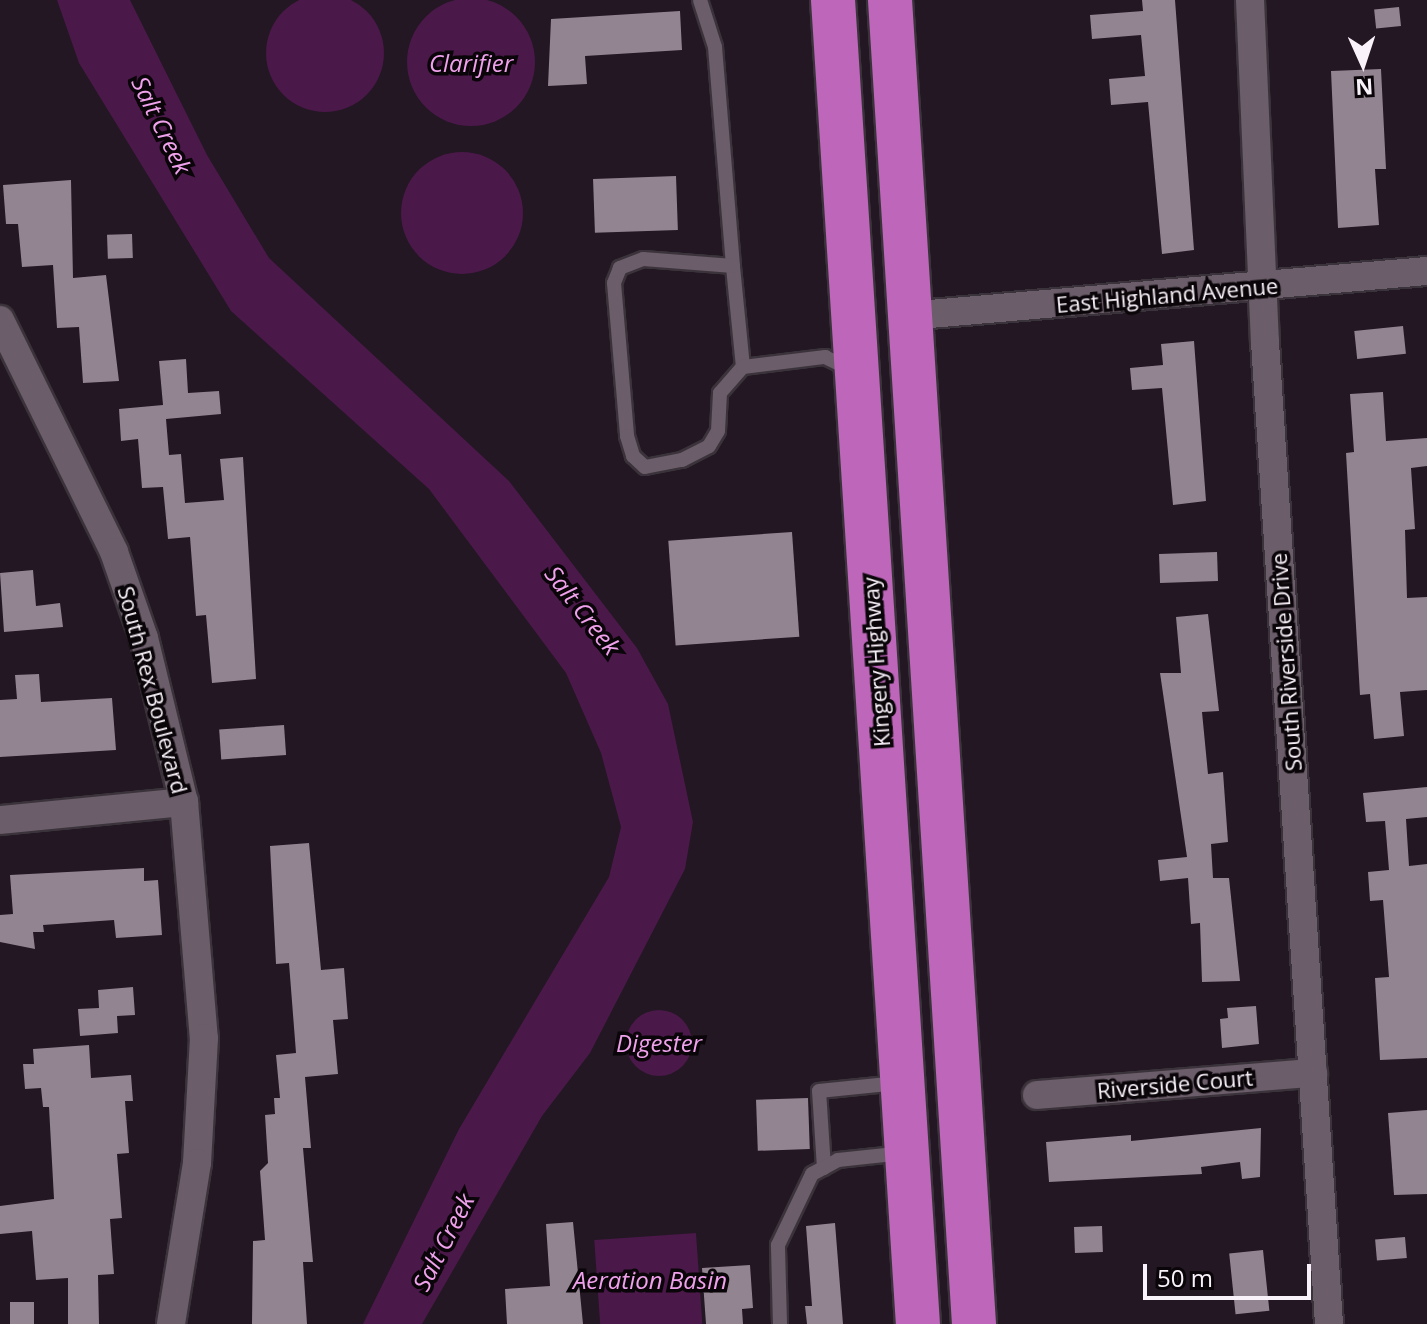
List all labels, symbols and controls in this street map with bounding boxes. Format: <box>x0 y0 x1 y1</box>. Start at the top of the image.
north arrow <box>1323 24 1403 104</box>
water label: Clarifier <box>429 49 513 77</box>
water label: Salt Creek <box>126 71 198 179</box>
text: N <box>1355 73 1374 103</box>
street label: East Highland Avenue <box>1055 272 1279 318</box>
street label: South Riverside Drive <box>1265 552 1307 772</box>
water label: Salt Creek <box>539 560 627 660</box>
street label: Kingery Highway <box>857 576 895 748</box>
street label: South Rex Boulevard <box>113 583 193 797</box>
water label: Digester <box>616 1029 702 1057</box>
street label: Riverside Court <box>1096 1064 1254 1104</box>
water label: Salt Creek <box>406 1189 480 1295</box>
scale bar <box>1147 1248 1315 1298</box>
text: 50 m <box>1157 1261 1213 1294</box>
water label: Aeration Basin <box>573 1266 727 1294</box>

